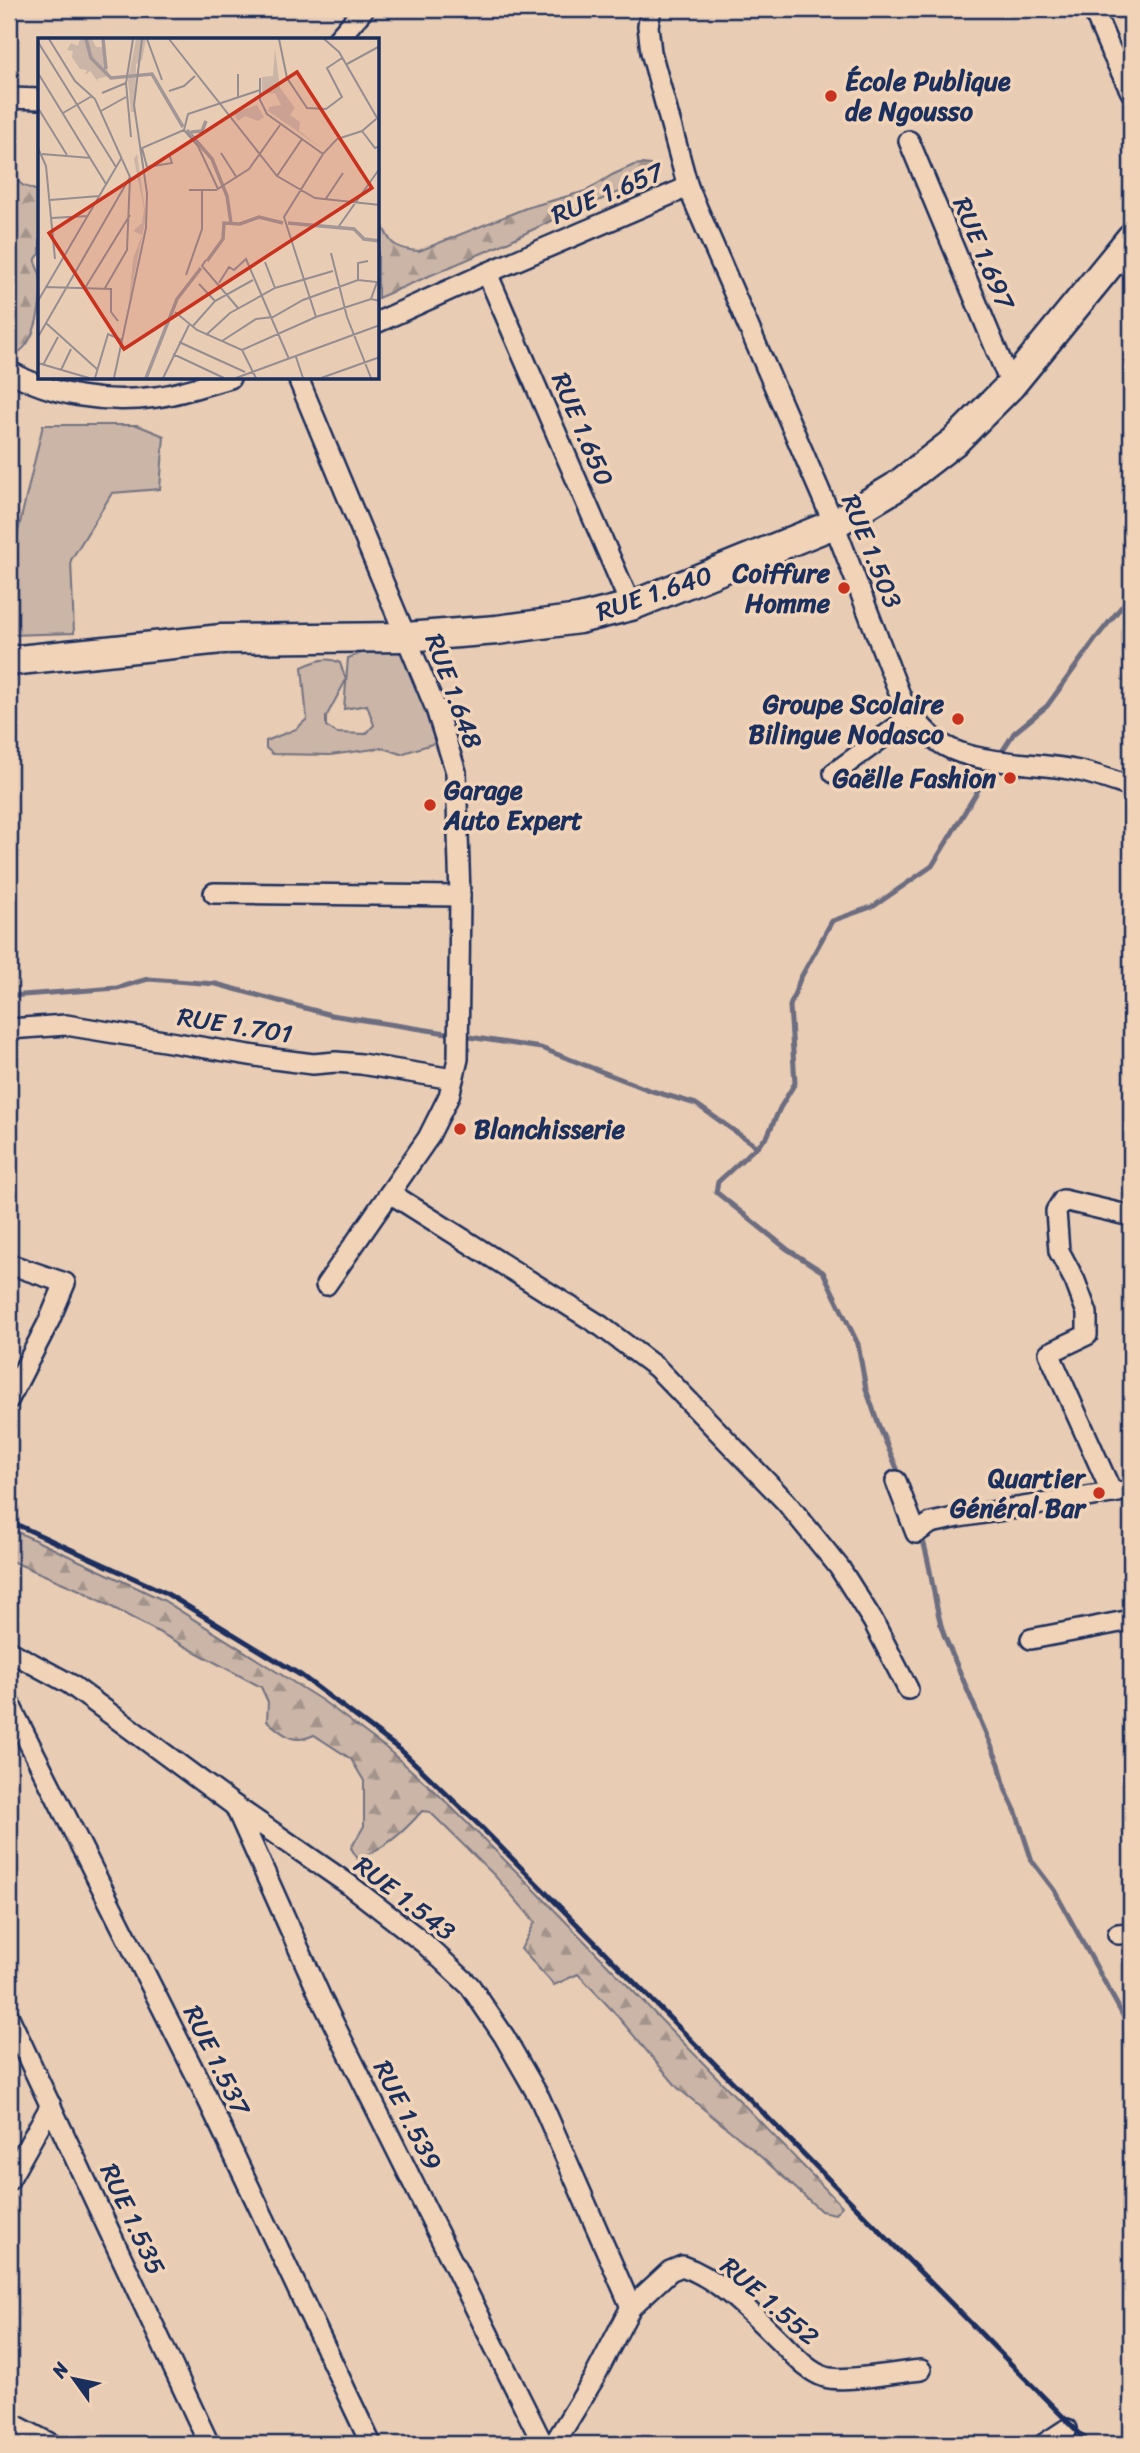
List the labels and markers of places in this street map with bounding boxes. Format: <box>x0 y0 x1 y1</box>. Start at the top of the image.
place label: École Publique de Ngousso <box>845 58 1011 134</box>
marker: École Publique de Ngousso <box>823 88 839 104</box>
place label: Coiffure Homme <box>731 550 831 626</box>
marker: Coiffure Homme <box>836 580 852 596</box>
place label: Groupe Scolaire Bilingue Nodasco <box>749 681 945 757</box>
marker: Groupe Scolaire Bilingue Nodasco <box>950 711 966 727</box>
place label: Gaëlle Fashion <box>833 755 996 801</box>
place label: Garage Auto Expert <box>443 767 583 843</box>
marker: Gaëlle Fashion <box>1002 770 1018 786</box>
marker: Garage Auto Expert <box>422 797 438 813</box>
place label: Blanchisserie <box>474 1106 626 1152</box>
marker: Blanchisserie <box>452 1121 468 1137</box>
place label: Quartier Général Bar <box>950 1455 1087 1531</box>
marker: Quartier Général Bar <box>1091 1485 1107 1501</box>

